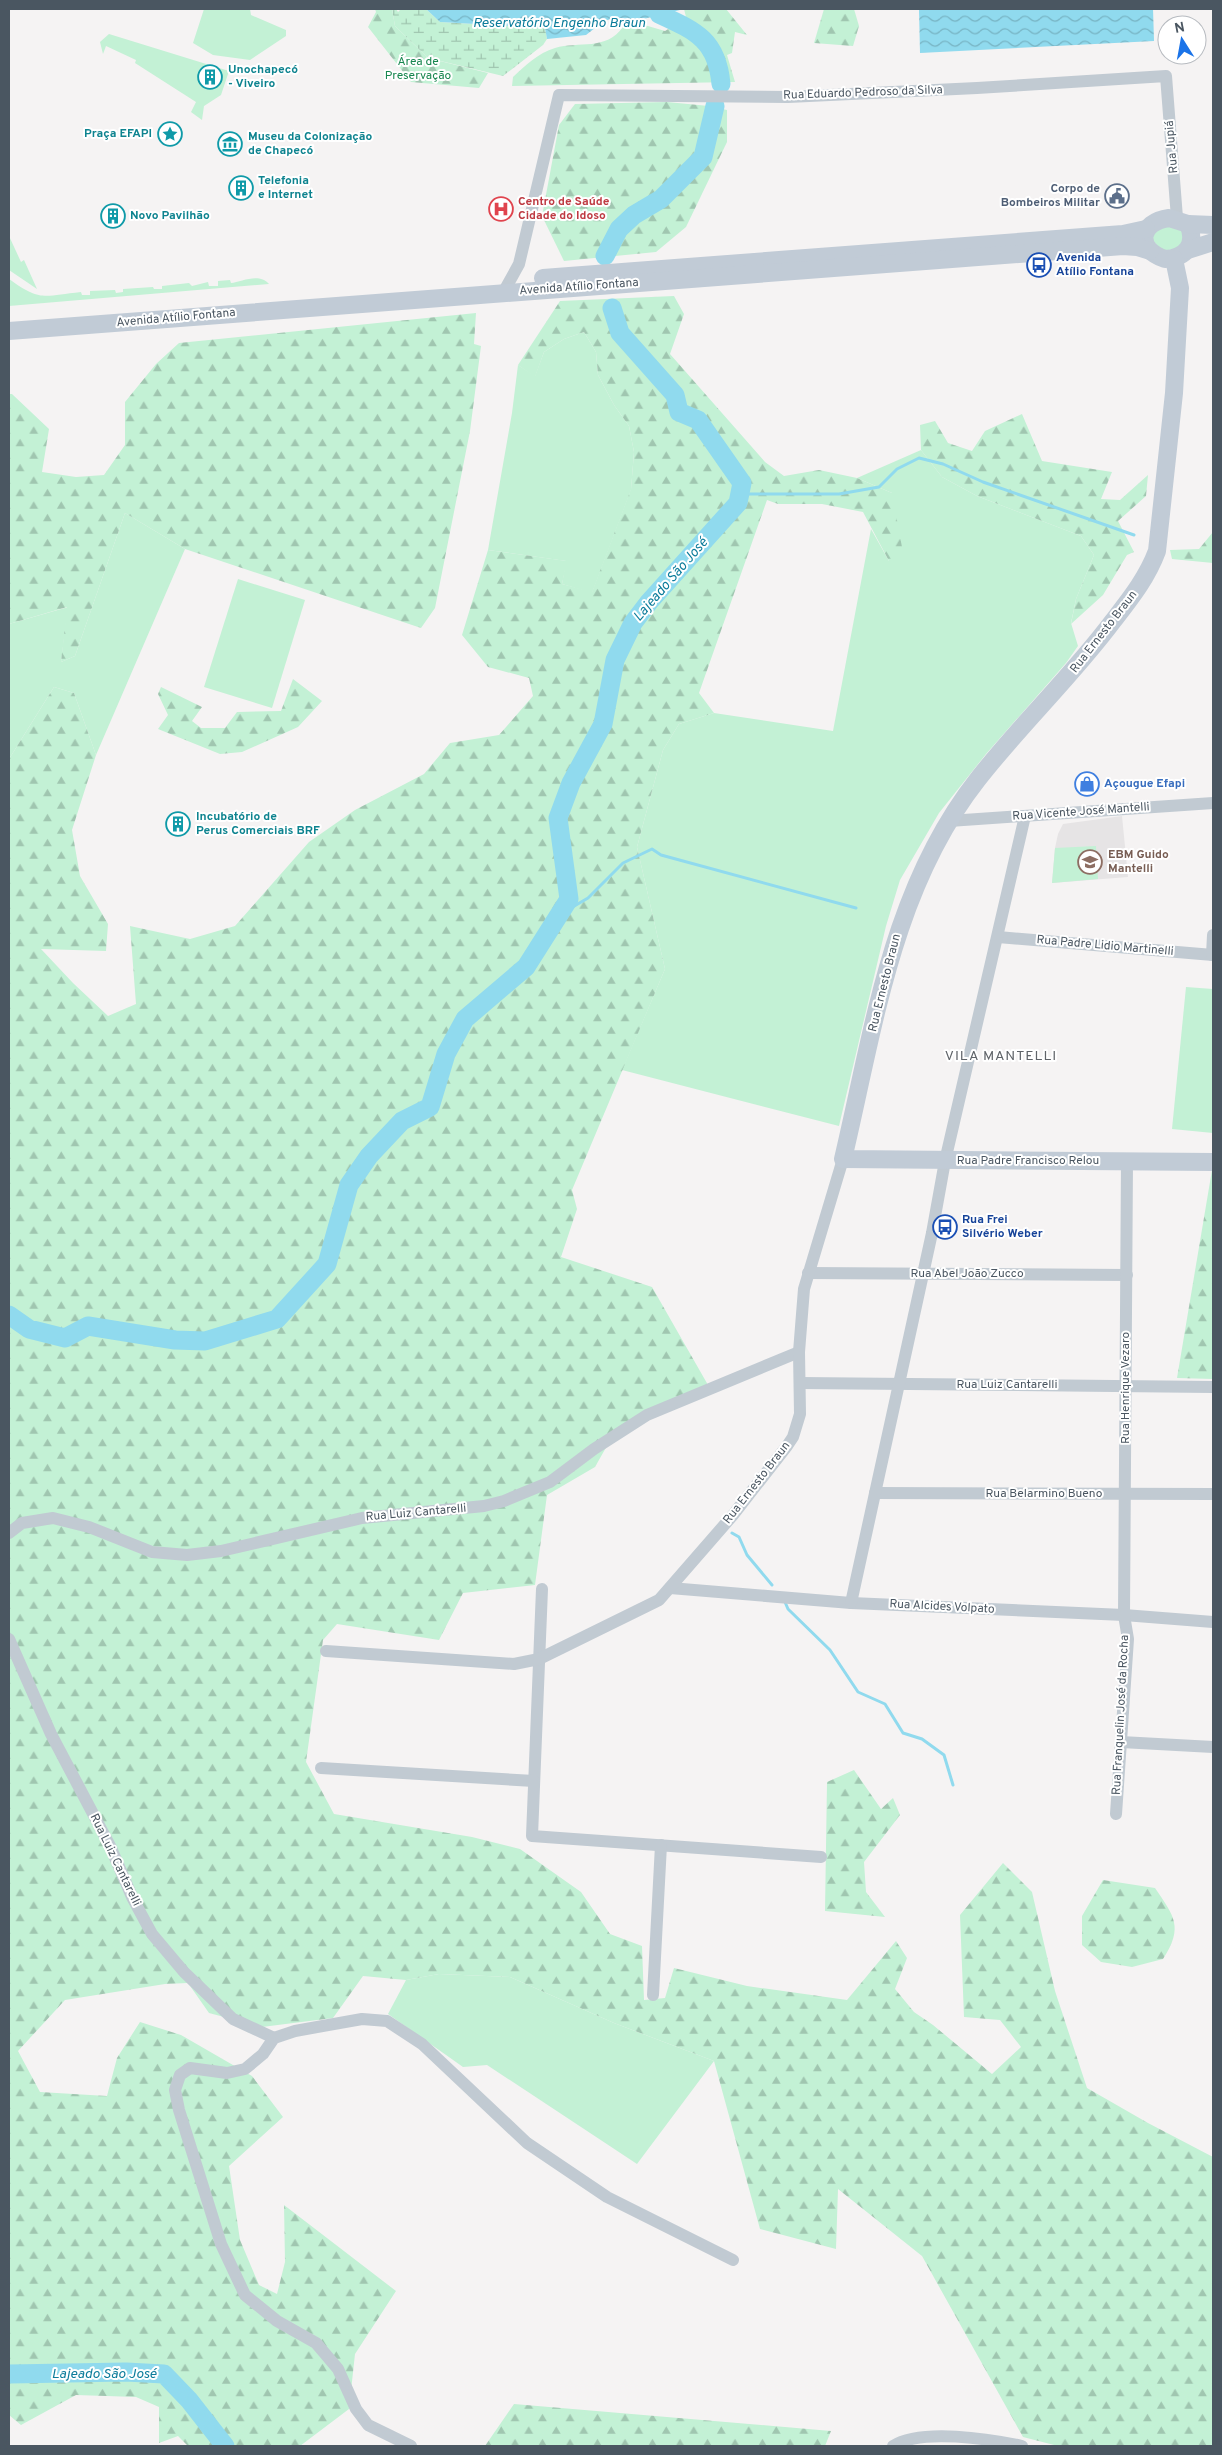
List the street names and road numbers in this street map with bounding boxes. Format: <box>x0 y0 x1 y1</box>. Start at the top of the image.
street label: Rua Eduardo Pedroso da Silva <box>783 82 943 104</box>
street label: Rua Jupiá <box>1162 120 1182 174</box>
street label: Avenida Atílio Fontana <box>519 275 639 299</box>
street label: Avenida Atílio Fontana <box>116 305 236 331</box>
street label: Rua Ernesto Braun <box>1067 587 1141 677</box>
street label: Rua Vicente José Mantelli <box>1012 799 1150 825</box>
street label: Rua Ernesto Braun <box>865 932 905 1034</box>
street label: Rua Padre Lidio Martinelli <box>1036 932 1174 960</box>
street label: Rua Padre Francisco Relou <box>957 1153 1099 1169</box>
street label: Rua Abel João Zucco <box>910 1266 1024 1282</box>
street label: Rua Henrique Vezaro <box>1118 1332 1134 1444</box>
street label: Rua Luiz Cantarelli <box>956 1377 1058 1393</box>
street label: Rua Ernesto Braun <box>720 1438 794 1528</box>
street label: Rua Belarmino Bueno <box>986 1486 1103 1502</box>
street label: Rua Luiz Cantarelli <box>365 1501 467 1525</box>
street label: Rua Alcides Volpato <box>889 1596 995 1618</box>
street label: Rua Franquelin José da Rocha <box>1109 1634 1133 1796</box>
street label: Rua Luiz Cantarelli <box>86 1811 144 1909</box>

